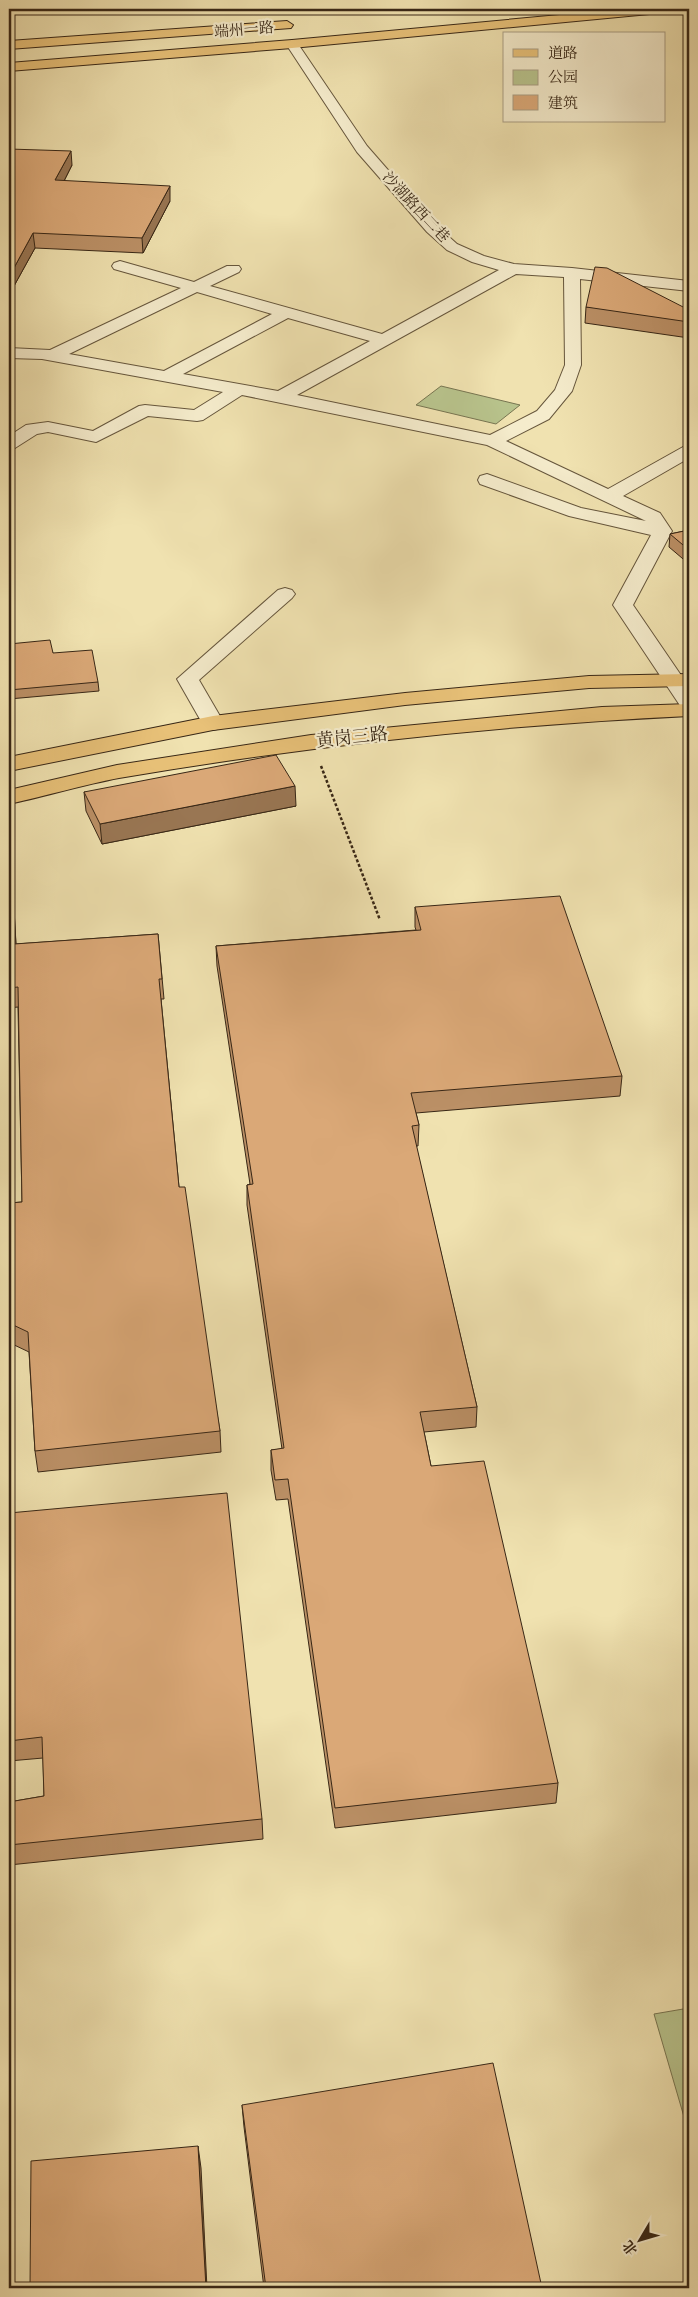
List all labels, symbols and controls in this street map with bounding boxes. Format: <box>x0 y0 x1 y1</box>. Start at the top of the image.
street label: 端州一路 <box>213 19 275 41</box>
legend <box>503 32 666 122</box>
text: 道路 <box>548 45 578 62</box>
text: 公园 <box>548 69 578 86</box>
text: 建筑 <box>548 95 578 112</box>
street label: 沙湖路西二巷 <box>379 169 453 246</box>
street label: 黄岗三路 <box>315 723 389 751</box>
north arrow <box>616 2214 666 2264</box>
text: 北 <box>620 2238 640 2258</box>

